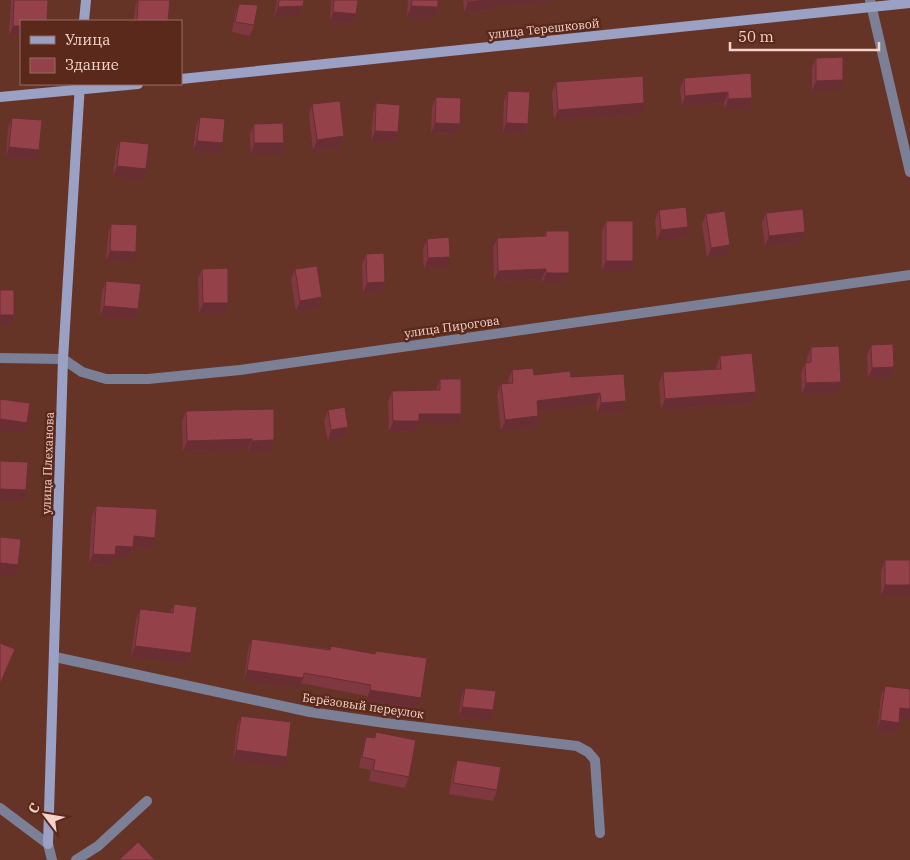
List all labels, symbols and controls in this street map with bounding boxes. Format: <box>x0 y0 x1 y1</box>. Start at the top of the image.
street label: улица Терешковой <box>488 15 600 42</box>
legend <box>20 20 182 85</box>
scale bar <box>730 20 879 52</box>
text: 50 m <box>738 27 774 46</box>
text: Улица <box>65 30 110 49</box>
text: Здание <box>65 55 119 74</box>
street label: улица Пирогова <box>403 312 501 341</box>
street label: улица Плеханова <box>38 411 57 515</box>
street label: Берёзовый переулок <box>301 690 425 721</box>
north arrow <box>20 790 70 840</box>
text: С <box>24 800 44 817</box>

